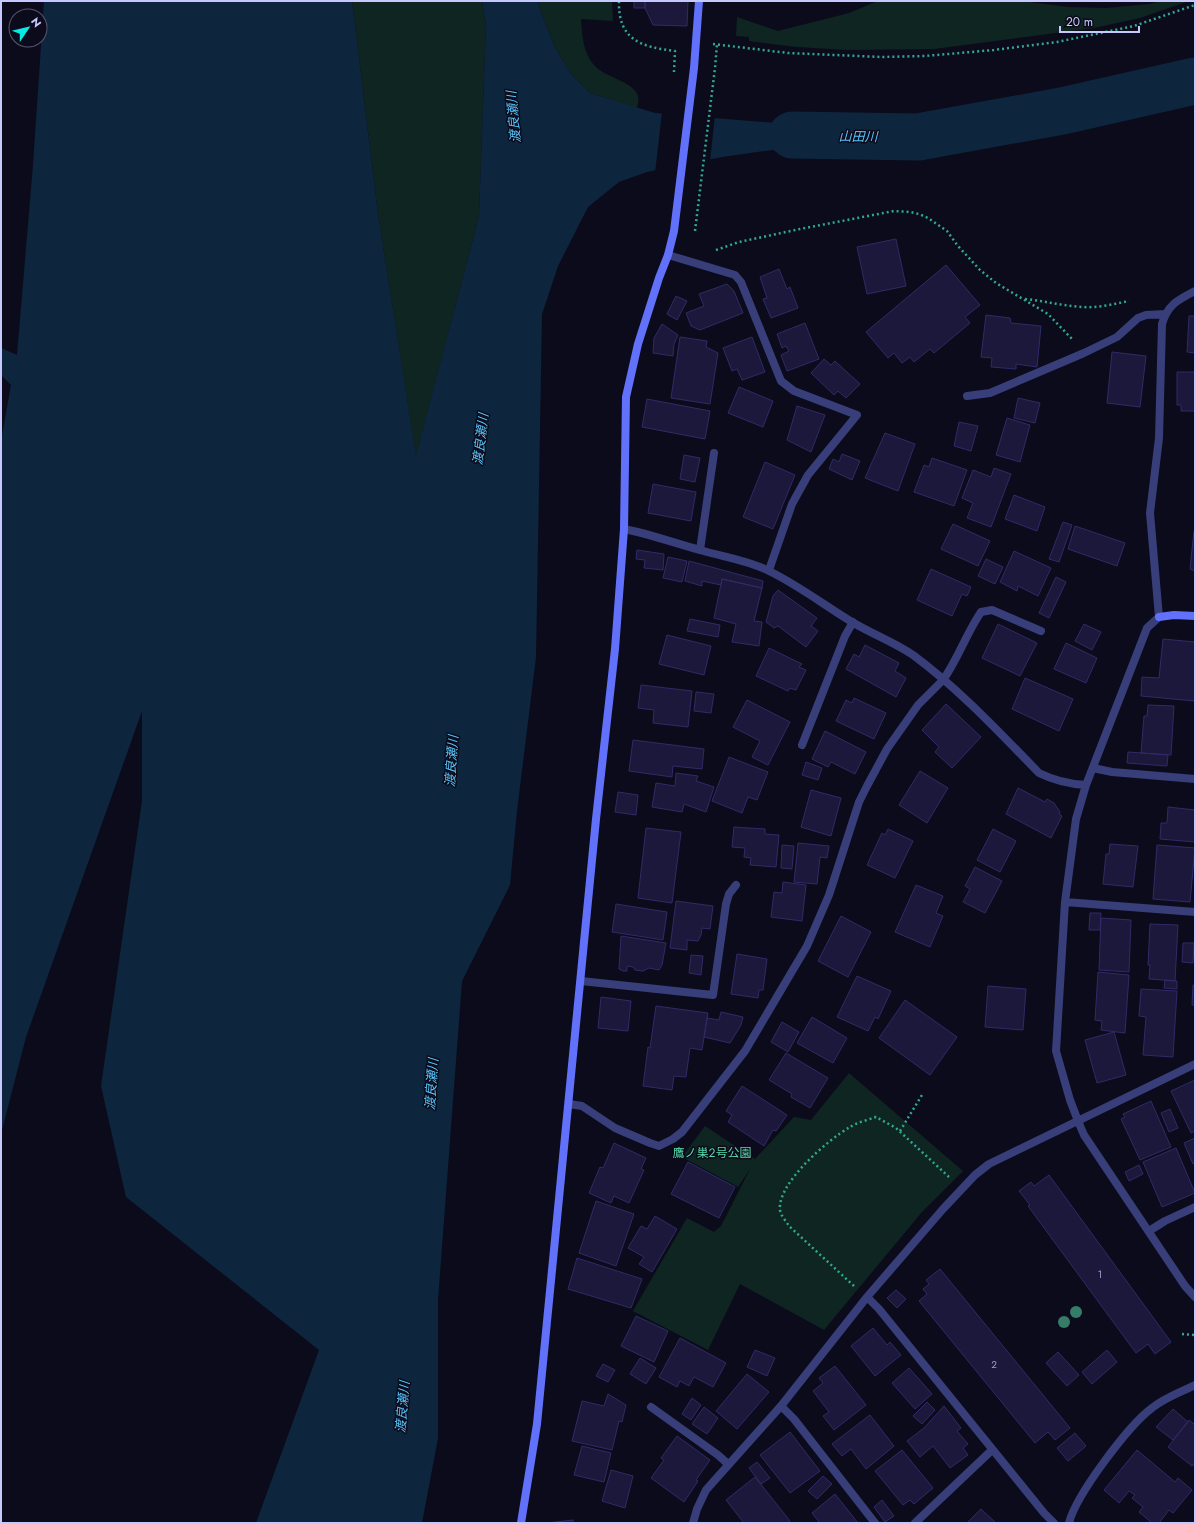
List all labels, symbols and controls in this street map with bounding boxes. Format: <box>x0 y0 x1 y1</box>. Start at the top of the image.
north arrow <box>8 8 48 48</box>
scale bar <box>1060 8 1139 34</box>
text: 20 m <box>1066 13 1093 31</box>
text: N <box>27 14 45 30</box>
water label: 渡良瀬川 <box>502 88 525 144</box>
water label: 山田川 <box>838 127 880 146</box>
water label: 渡良瀬川 <box>468 410 493 466</box>
water label: 渡良瀬川 <box>440 732 463 788</box>
water label: 渡良瀬川 <box>420 1055 443 1111</box>
park label: 鷹ノ巣２号公園 <box>673 1144 751 1162</box>
house number: 1 <box>1098 1267 1102 1282</box>
house number: 2 <box>991 1357 997 1372</box>
water label: 渡良瀬川 <box>391 1378 414 1434</box>

